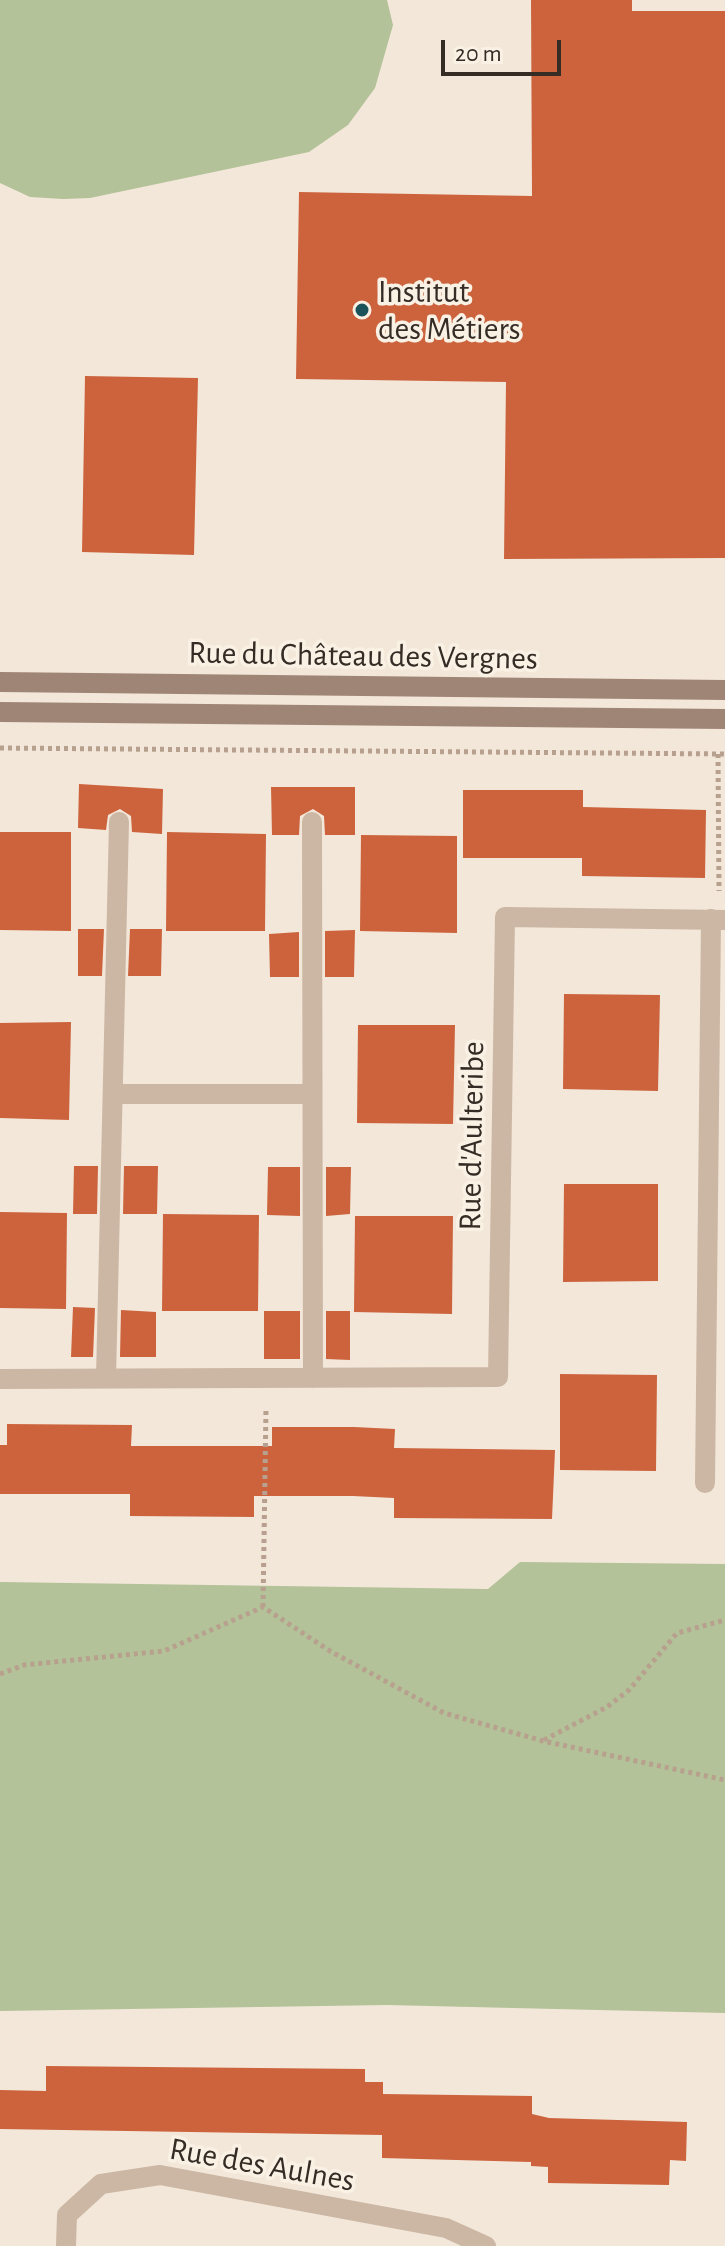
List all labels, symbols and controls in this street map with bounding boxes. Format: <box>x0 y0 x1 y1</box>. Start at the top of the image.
scale bar <box>445 24 565 74</box>
text: 20 m <box>455 42 502 66</box>
place label: Institut des Métiers <box>378 273 521 348</box>
marker: Institut des Métiers <box>353 301 371 319</box>
street label: Rue du Château des Vergnes <box>188 634 538 678</box>
street label: Rue d'Aulteribe <box>451 1041 493 1231</box>
street label: Rue des Aulnes <box>167 2130 357 2200</box>

